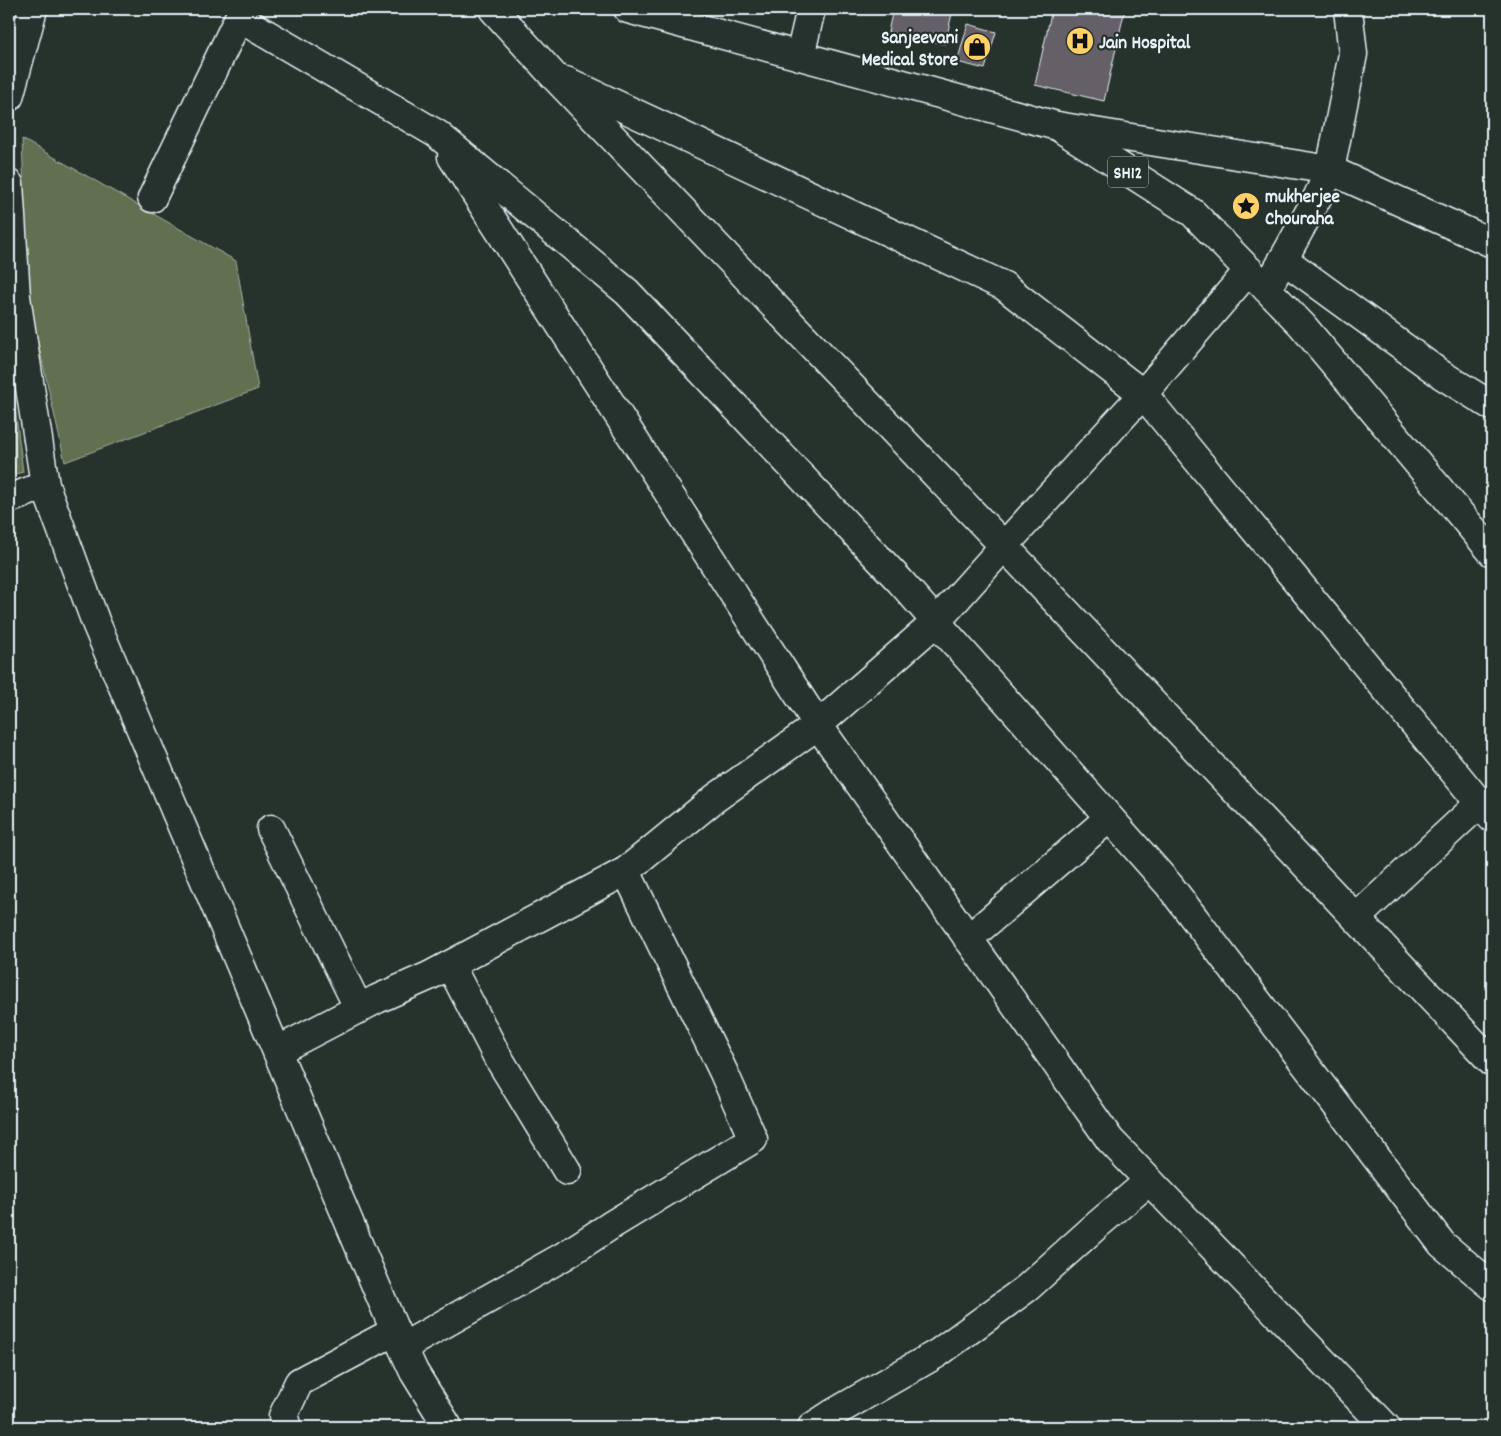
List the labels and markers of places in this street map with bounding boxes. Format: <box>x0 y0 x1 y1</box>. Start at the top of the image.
place label: Sanjeevani Medical Store <box>861 26 959 75</box>
hospital icon: Jain Hospital <box>1065 26 1095 56</box>
place label: Jain Hospital <box>1099 31 1191 58</box>
shop icon: Sanjeevani Medical Store <box>962 32 992 62</box>
place label: mukherjee Chouraha <box>1265 185 1340 234</box>
place icon: mukherjee Chouraha <box>1231 191 1261 221</box>

